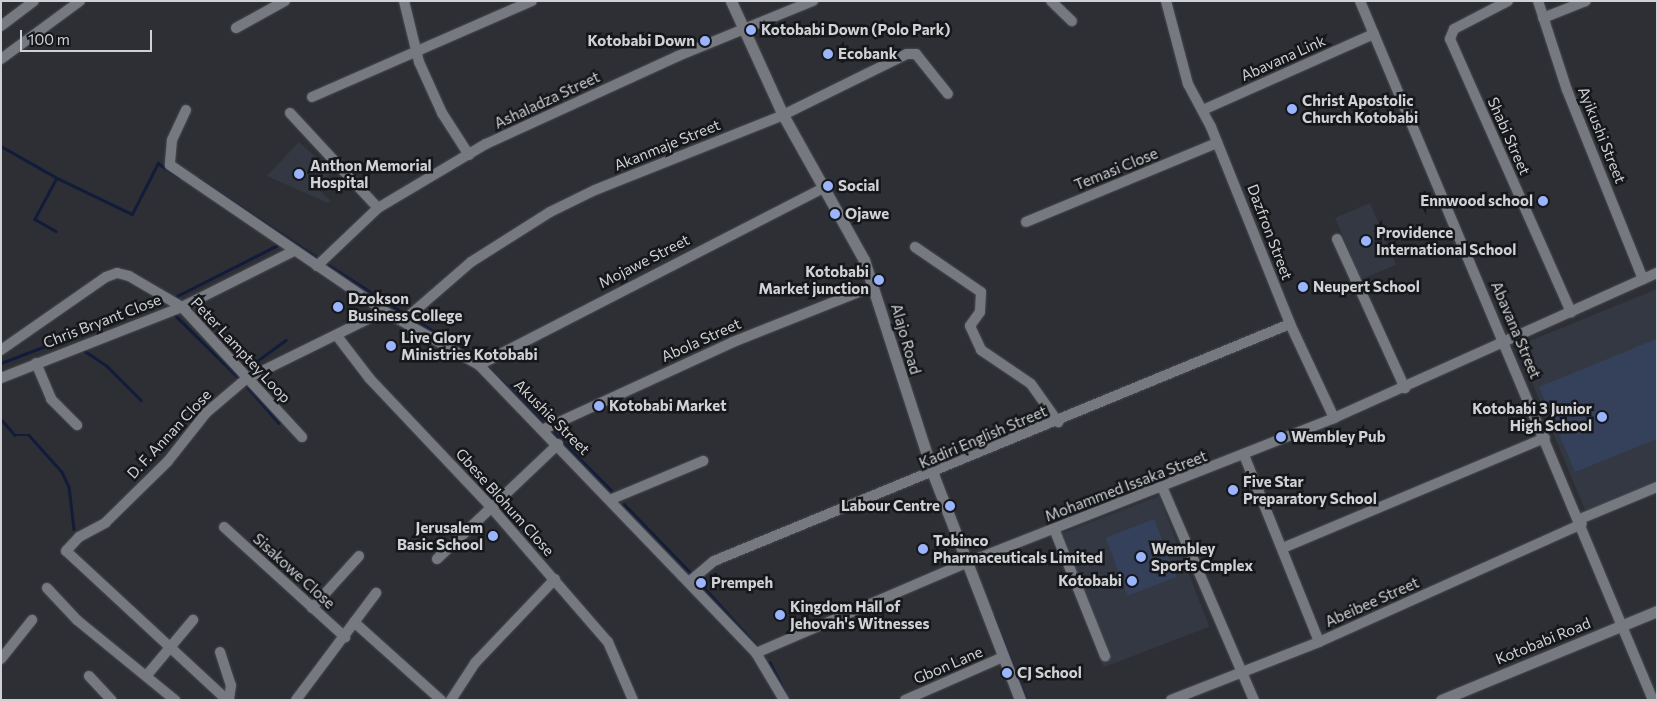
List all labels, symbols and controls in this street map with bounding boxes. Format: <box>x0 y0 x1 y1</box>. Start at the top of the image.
scale bar <box>22 20 155 52</box>
place label: Kotobabi Down (Polo Park) <box>761 21 951 39</box>
marker: Kotobabi Down (Polo Park) <box>745 24 757 36</box>
text: 100 m <box>28 30 70 48</box>
street label: Abavana Link <box>1238 31 1328 85</box>
place label: Kotobabi Down <box>588 32 695 50</box>
marker: Kotobabi Down <box>699 35 711 47</box>
place label: Ecobank <box>838 45 897 63</box>
marker: Ecobank <box>822 48 834 60</box>
street label: Ashaladza Street <box>491 68 603 132</box>
street label: Ayikushi Street <box>1574 84 1630 186</box>
place label: Christ Apostolic Church Kotobabi <box>1302 91 1418 126</box>
street label: Shabi Street <box>1484 94 1534 178</box>
marker: Christ Apostolic Church Kotobabi <box>1286 103 1298 115</box>
street label: Akanmaje Street <box>611 116 723 174</box>
street label: Temasi Close <box>1072 144 1160 194</box>
place label: Anthon Memorial Hospital <box>310 156 432 191</box>
marker: Anthon Memorial Hospital <box>292 167 306 181</box>
place label: Social <box>838 177 879 195</box>
marker: Social <box>822 180 834 192</box>
street label: Dazfron Street <box>1244 182 1296 282</box>
place label: Ennwood school <box>1420 192 1533 210</box>
marker: Ennwood school <box>1537 195 1549 207</box>
place label: Ojawe <box>845 205 889 223</box>
marker: Ojawe <box>829 208 841 220</box>
place label: Providence International School <box>1376 223 1516 258</box>
street label: Mojawe Street <box>595 230 693 292</box>
marker: Providence International School <box>1360 235 1372 247</box>
place label: Kotobabi Market junction <box>759 262 869 297</box>
marker: Kotobabi Market junction <box>873 274 885 286</box>
place label: Neupert School <box>1313 278 1420 296</box>
street label: Abavana Street <box>1487 279 1545 381</box>
marker: Neupert School <box>1297 281 1309 293</box>
place label: Dzokson Business College <box>348 289 462 324</box>
street label: Chris Bryant Close <box>41 290 163 352</box>
street label: Peter Lamptey Loop <box>187 293 295 407</box>
marker: Dzokson Business College <box>332 301 344 313</box>
street label: Alajo Road <box>887 302 925 376</box>
street label: Abola Street <box>658 314 744 366</box>
place label: Live Glory Ministries Kotobabi <box>401 328 538 363</box>
marker: Live Glory Ministries Kotobabi <box>385 340 397 352</box>
street label: Akushie Street <box>511 376 593 458</box>
street label: D. F. Annan Close <box>123 386 215 482</box>
place label: Kotobabi Market <box>609 397 726 415</box>
place label: Kotobabi 3 Junior High School <box>1472 399 1592 434</box>
marker: Kotobabi Market <box>593 400 605 412</box>
street label: Kadiri English Street <box>916 402 1050 472</box>
marker: Kotobabi 3 Junior High School <box>1596 411 1608 423</box>
place label: Wembley Pub <box>1291 428 1386 446</box>
marker: Wembley Pub <box>1275 431 1287 443</box>
street label: Gbese Blohum Close <box>452 445 558 559</box>
street label: Mohammed Issaka Street <box>1042 447 1210 525</box>
place label: Five Star Preparatory School <box>1243 472 1377 507</box>
marker: Five Star Preparatory School <box>1227 484 1239 496</box>
place label: Labour Centre <box>841 497 940 515</box>
marker: Labour Centre <box>944 500 956 512</box>
place label: Jerusalem Basic School <box>397 518 483 553</box>
street label: Sisakowe Close <box>249 530 339 612</box>
marker: Jerusalem Basic School <box>487 530 499 542</box>
place label: Tobinco Pharmaceuticals Limited <box>933 531 1103 566</box>
place label: Wembley Sports Cmplex <box>1151 539 1253 574</box>
marker: Tobinco Pharmaceuticals Limited <box>917 543 929 555</box>
marker: Wembley Sports Cmplex <box>1135 551 1147 563</box>
place label: Kotobabi <box>1058 572 1122 590</box>
street label: Abeibee Street <box>1322 573 1422 631</box>
place label: Prempeh <box>711 574 773 592</box>
marker: Kotobabi <box>1126 575 1138 587</box>
marker: Prempeh <box>695 577 707 589</box>
place label: Kingdom Hall of Jehovah's Witnesses <box>790 597 929 632</box>
marker: Kingdom Hall of Jehovah's Witnesses <box>774 609 786 621</box>
street label: Kotobabi Road <box>1493 614 1593 668</box>
street label: Gbon Lane <box>911 642 985 688</box>
place label: CJ School <box>1017 664 1082 682</box>
marker: CJ School <box>1001 667 1013 679</box>

